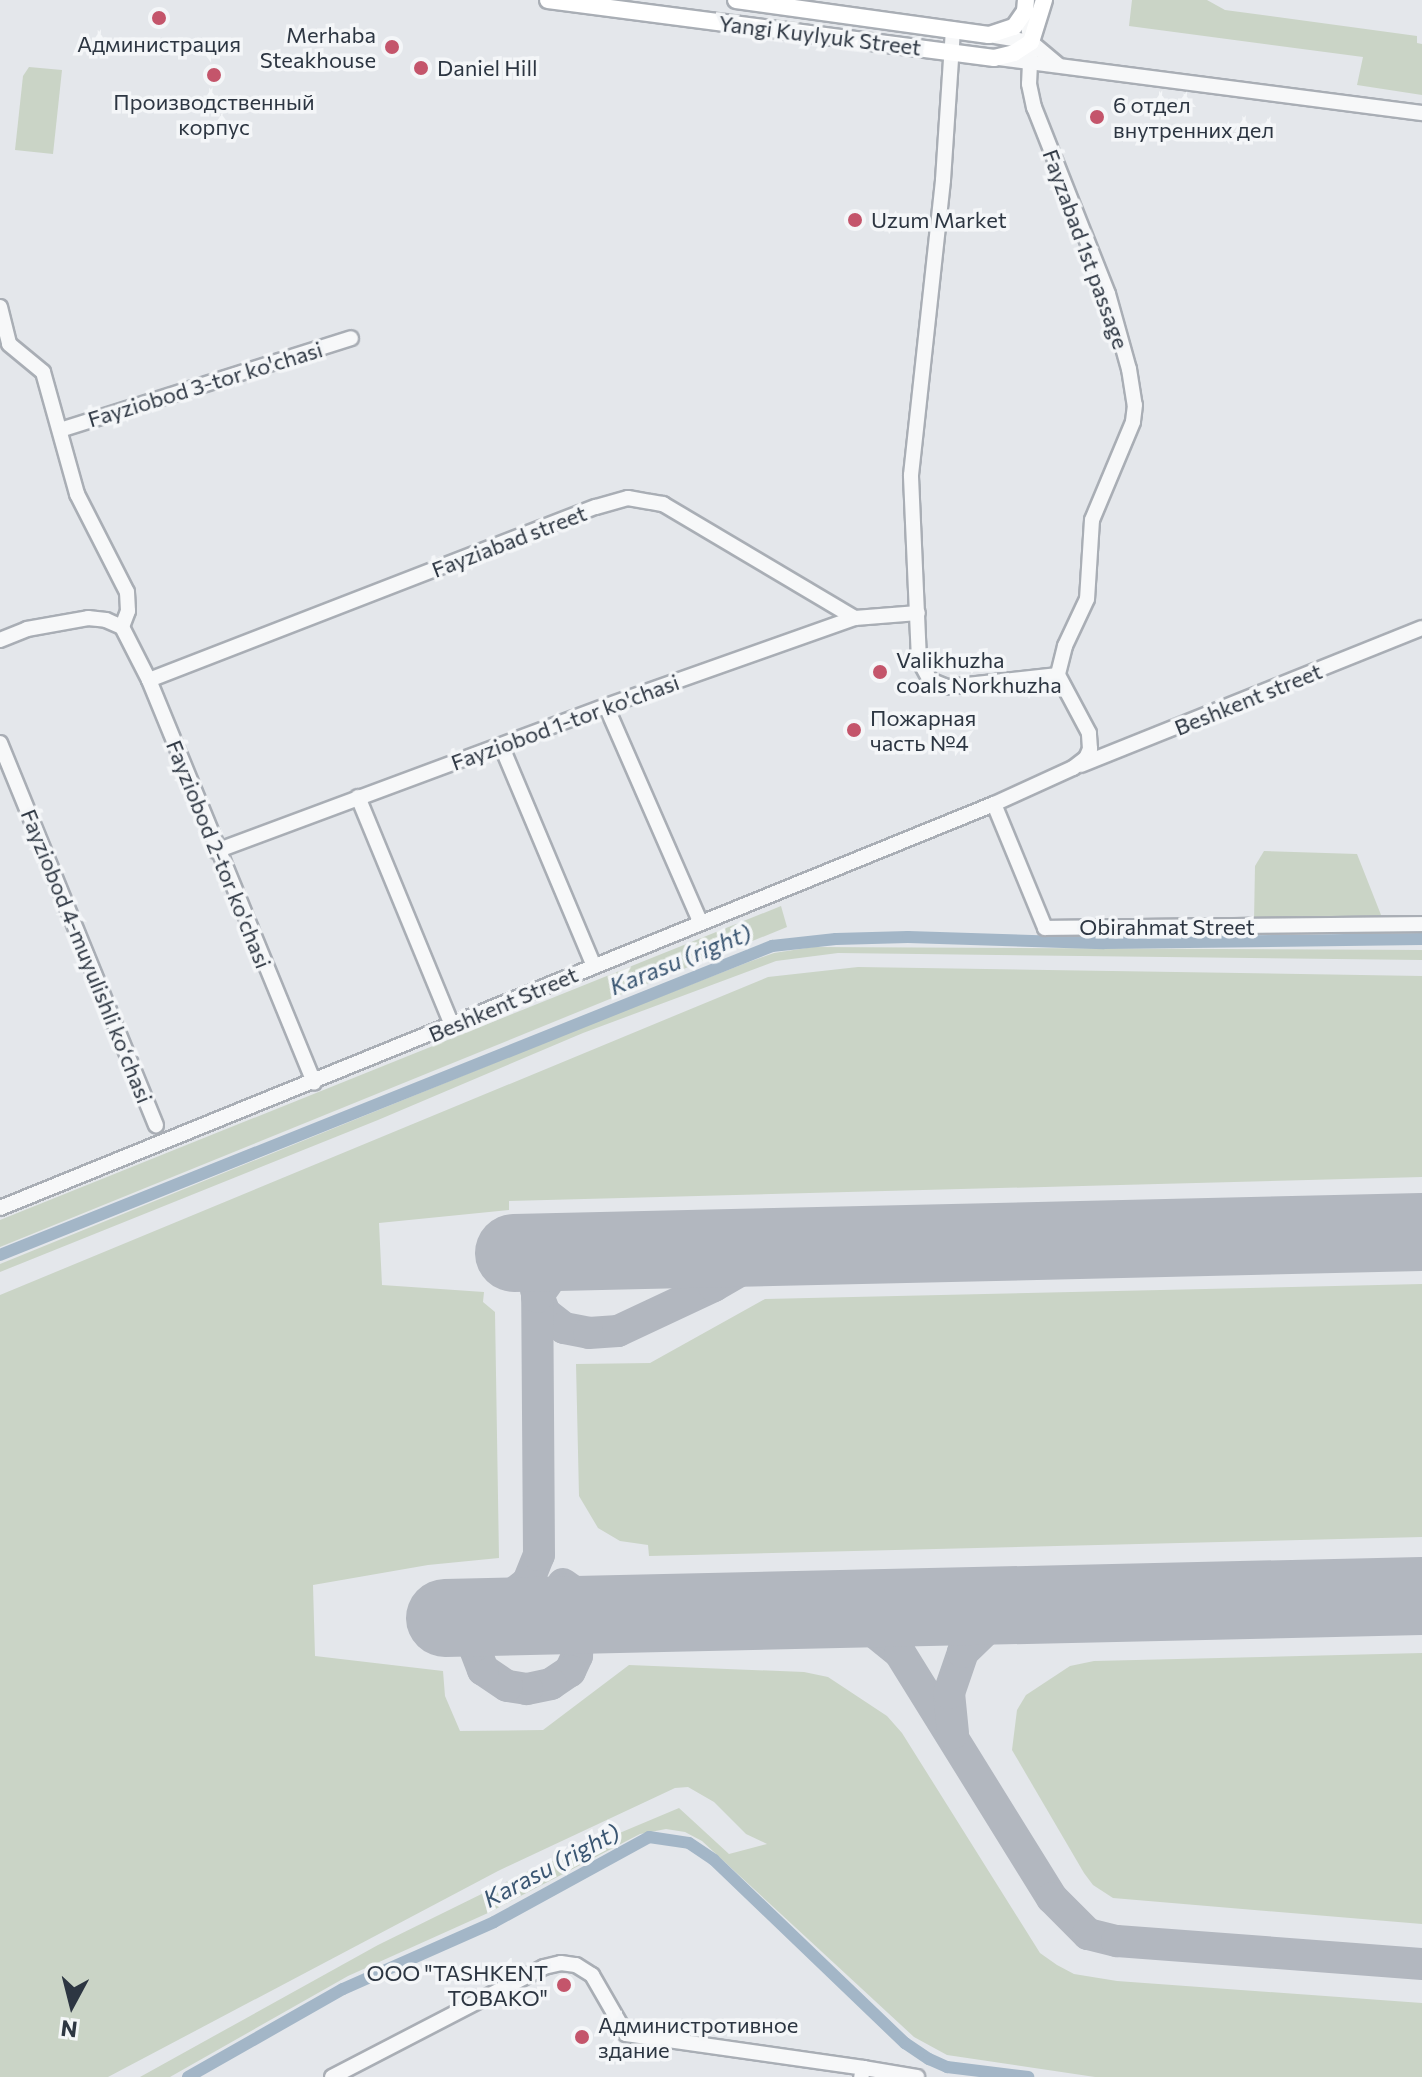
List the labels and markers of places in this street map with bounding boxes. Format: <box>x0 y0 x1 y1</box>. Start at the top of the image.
marker: Администрация <box>150 9 168 27</box>
place label: Merhaba Steakhouse <box>260 21 376 72</box>
place label: Администрация <box>77 31 241 57</box>
marker: Merhaba Steakhouse <box>383 38 401 56</box>
place label: Daniel Hill <box>437 55 538 81</box>
marker: Daniel Hill <box>412 59 430 77</box>
marker: Производственный корпус <box>205 66 223 84</box>
place label: Производственный корпус <box>113 88 315 140</box>
place label: 6 отдел внутренних дел <box>1113 91 1274 142</box>
marker: 6 отдел внутренних дел <box>1088 108 1106 126</box>
place label: Uzum Market <box>871 207 1007 233</box>
marker: Uzum Market <box>846 211 864 229</box>
place label: Valikhuzha coals Norkhuzha <box>896 646 1062 698</box>
marker: Valikhuzha coals Norkhuzha <box>871 663 889 681</box>
place label: Пожарная часть №4 <box>870 704 976 756</box>
marker: Пожарная часть №4 <box>845 721 863 739</box>
place label: OOO "TASHKENT TOBAKO" <box>366 1959 548 2010</box>
marker: OOO "TASHKENT TOBAKO" <box>555 1976 573 1994</box>
place label: Администротивное здание <box>598 2011 798 2062</box>
marker: Администротивное здание <box>573 2028 591 2046</box>

